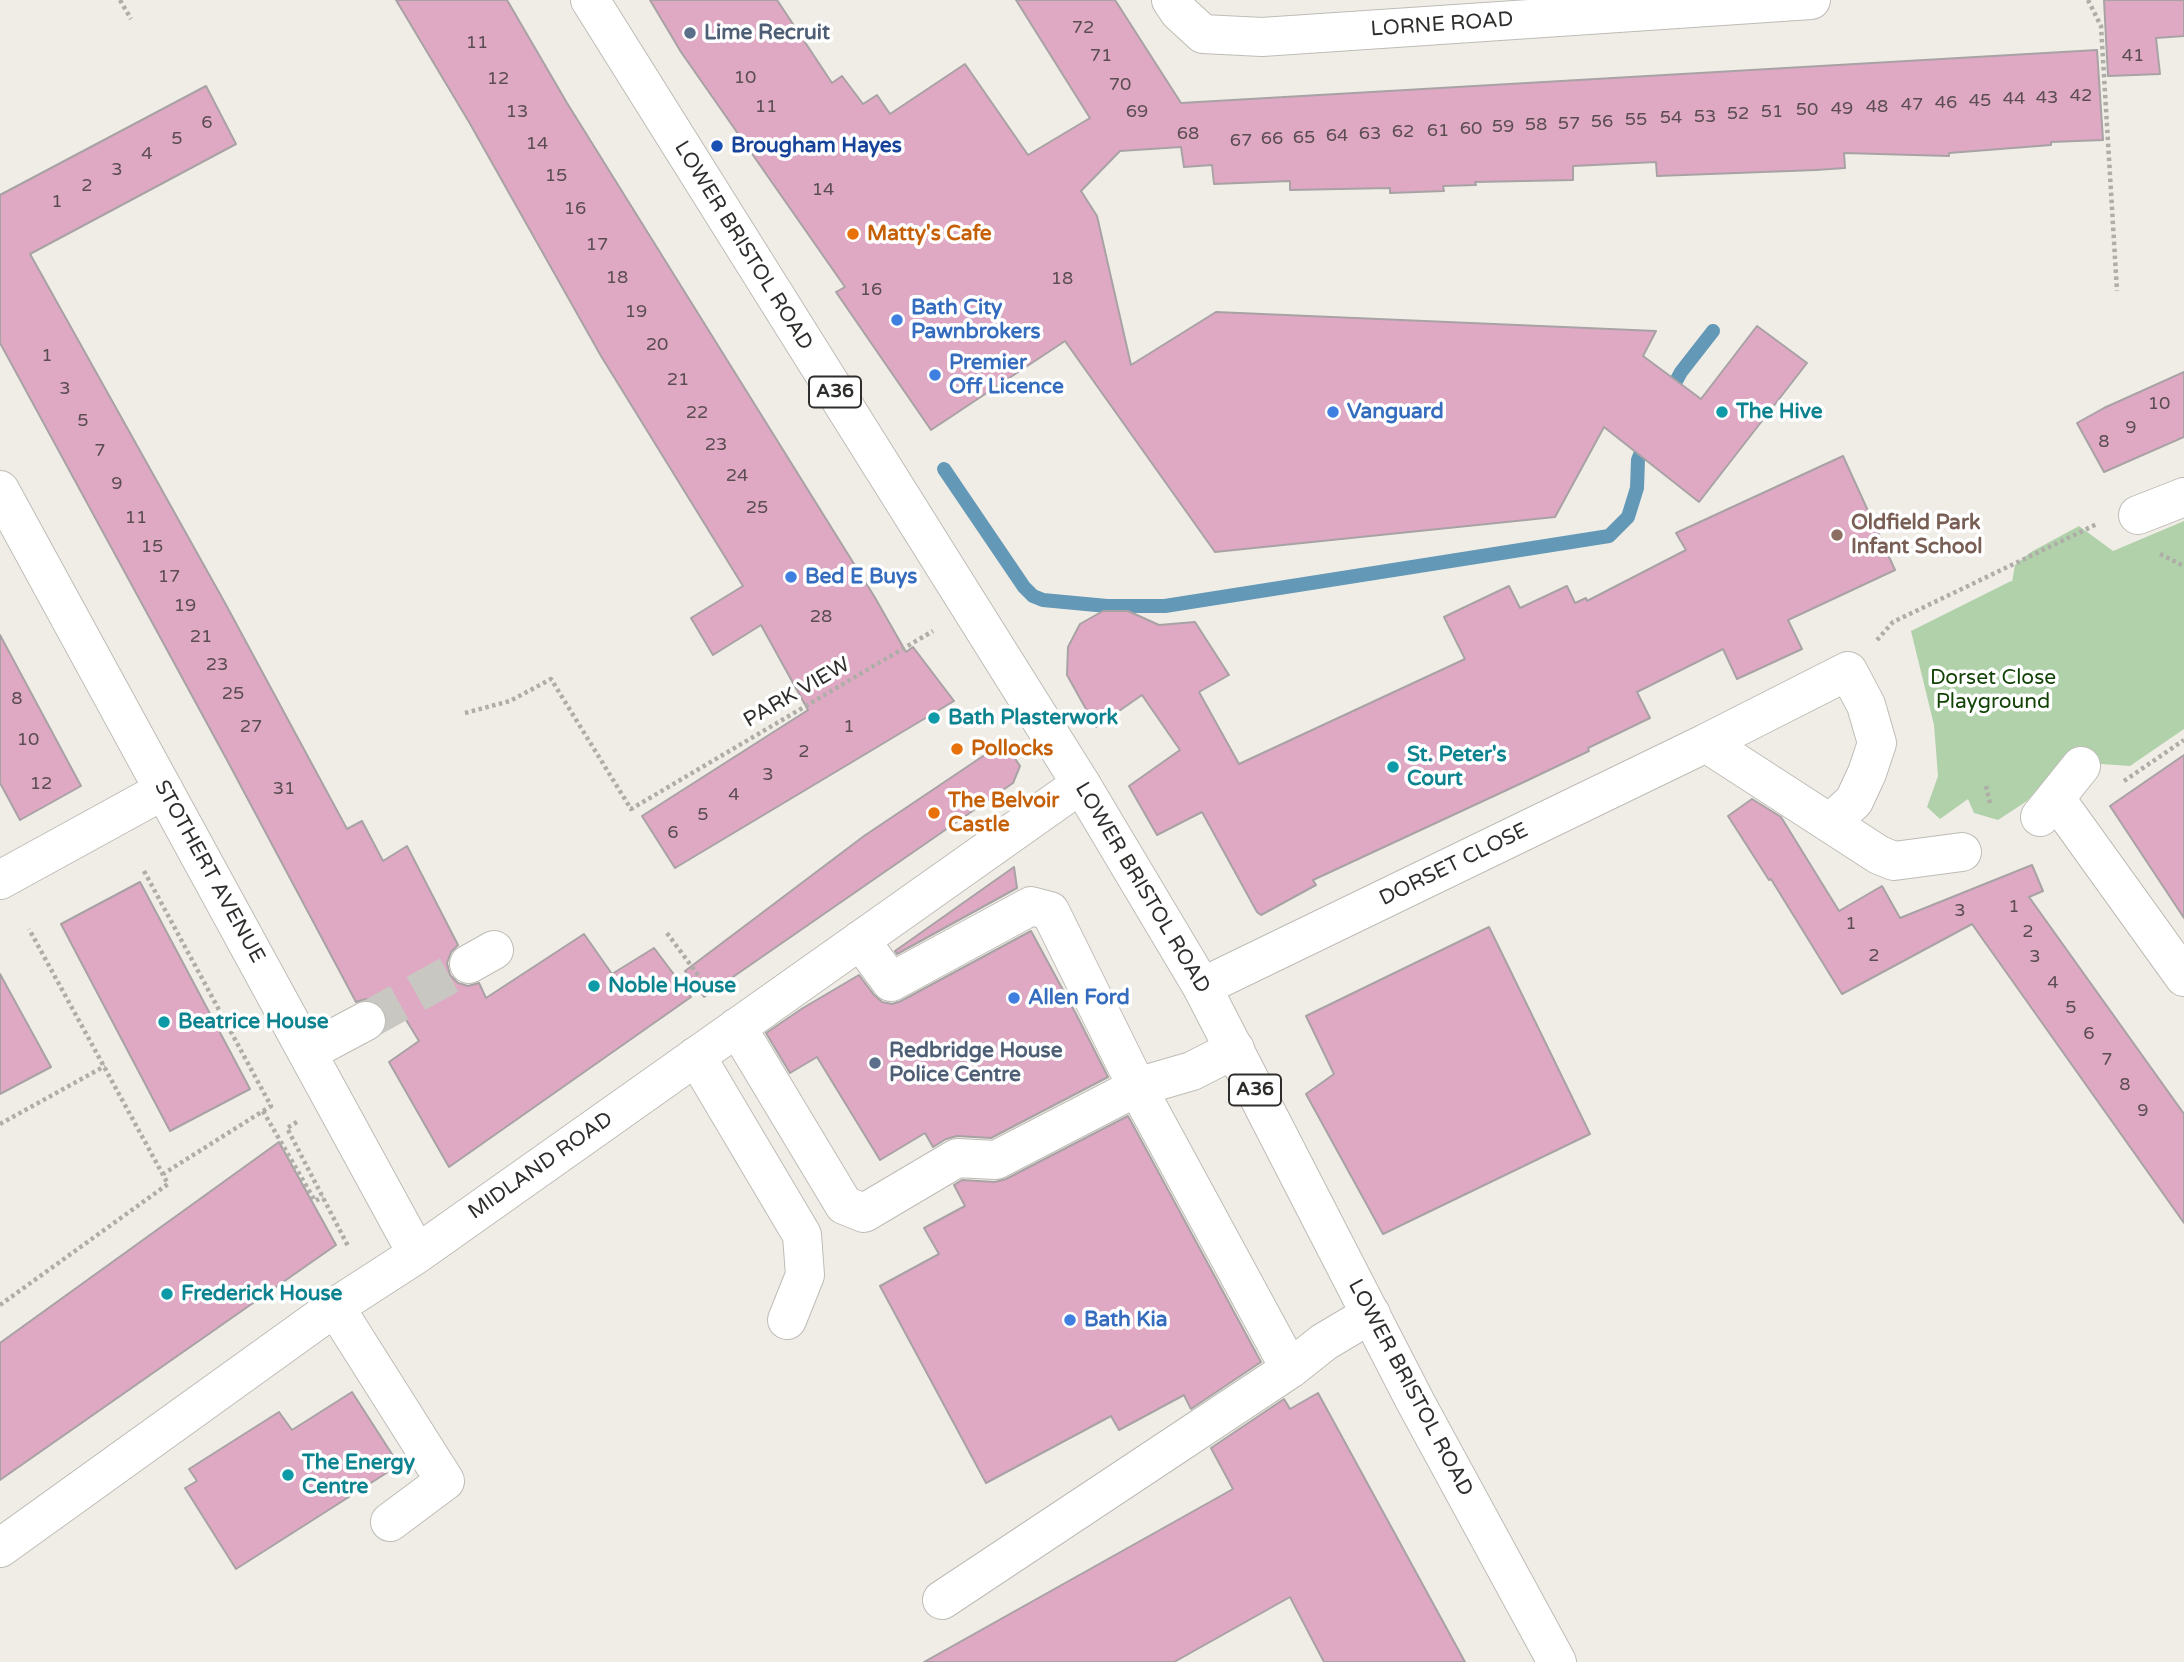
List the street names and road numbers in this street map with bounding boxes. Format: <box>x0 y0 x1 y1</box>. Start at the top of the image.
street label: LORNE ROAD <box>1370 7 1514 43</box>
street label: LOWER BRISTOL ROAD <box>668 137 818 355</box>
road number: A36 <box>809 376 861 408</box>
street label: PARK VIEW <box>739 652 855 734</box>
street label: STOTHERT AVENUE <box>148 776 270 968</box>
street label: LOWER BRISTOL ROAD <box>1069 778 1215 998</box>
street label: DORSET CLOSE <box>1375 818 1533 912</box>
road number: A36 <box>1229 1074 1281 1106</box>
street label: MIDLAND ROAD <box>464 1107 618 1225</box>
street label: LOWER BRISTOL ROAD <box>1342 1275 1478 1501</box>

